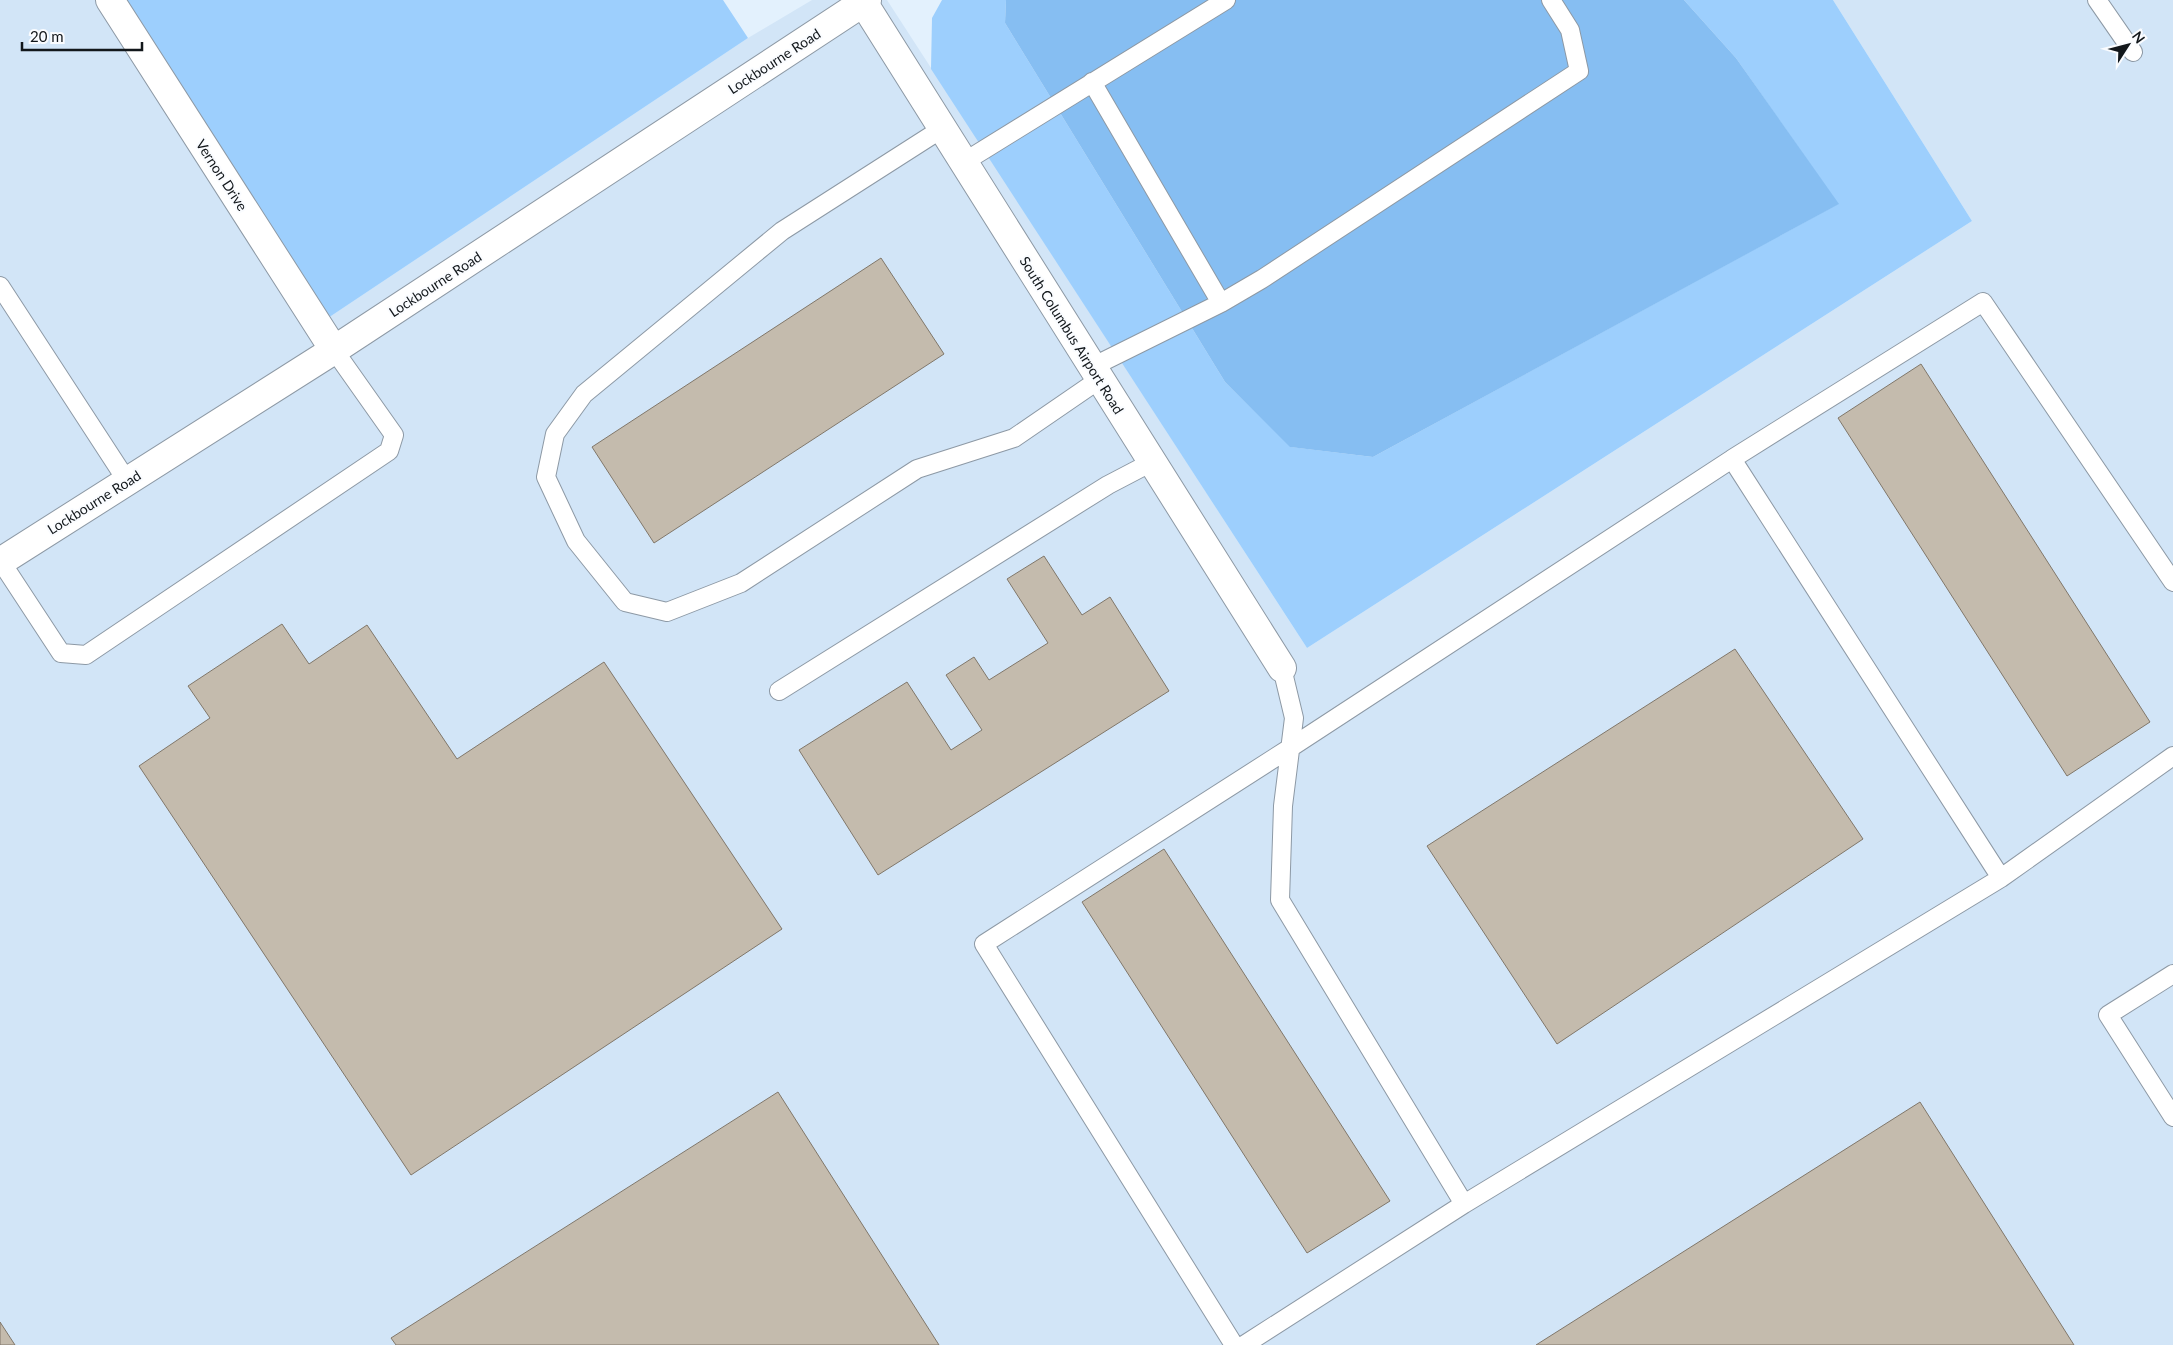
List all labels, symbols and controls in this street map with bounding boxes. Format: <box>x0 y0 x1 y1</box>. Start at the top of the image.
scale bar <box>22 20 142 52</box>
north arrow <box>2103 20 2153 70</box>
street label: Lockbourne Road <box>725 25 823 97</box>
text: 20 m <box>30 27 64 45</box>
text: N <box>2129 28 2149 46</box>
street label: Vernon Drive <box>193 136 251 214</box>
street label: Lockbourne Road <box>386 248 484 320</box>
street label: South Columbus Airport Road <box>1016 253 1128 417</box>
street label: Lockbourne Road <box>44 466 144 538</box>

